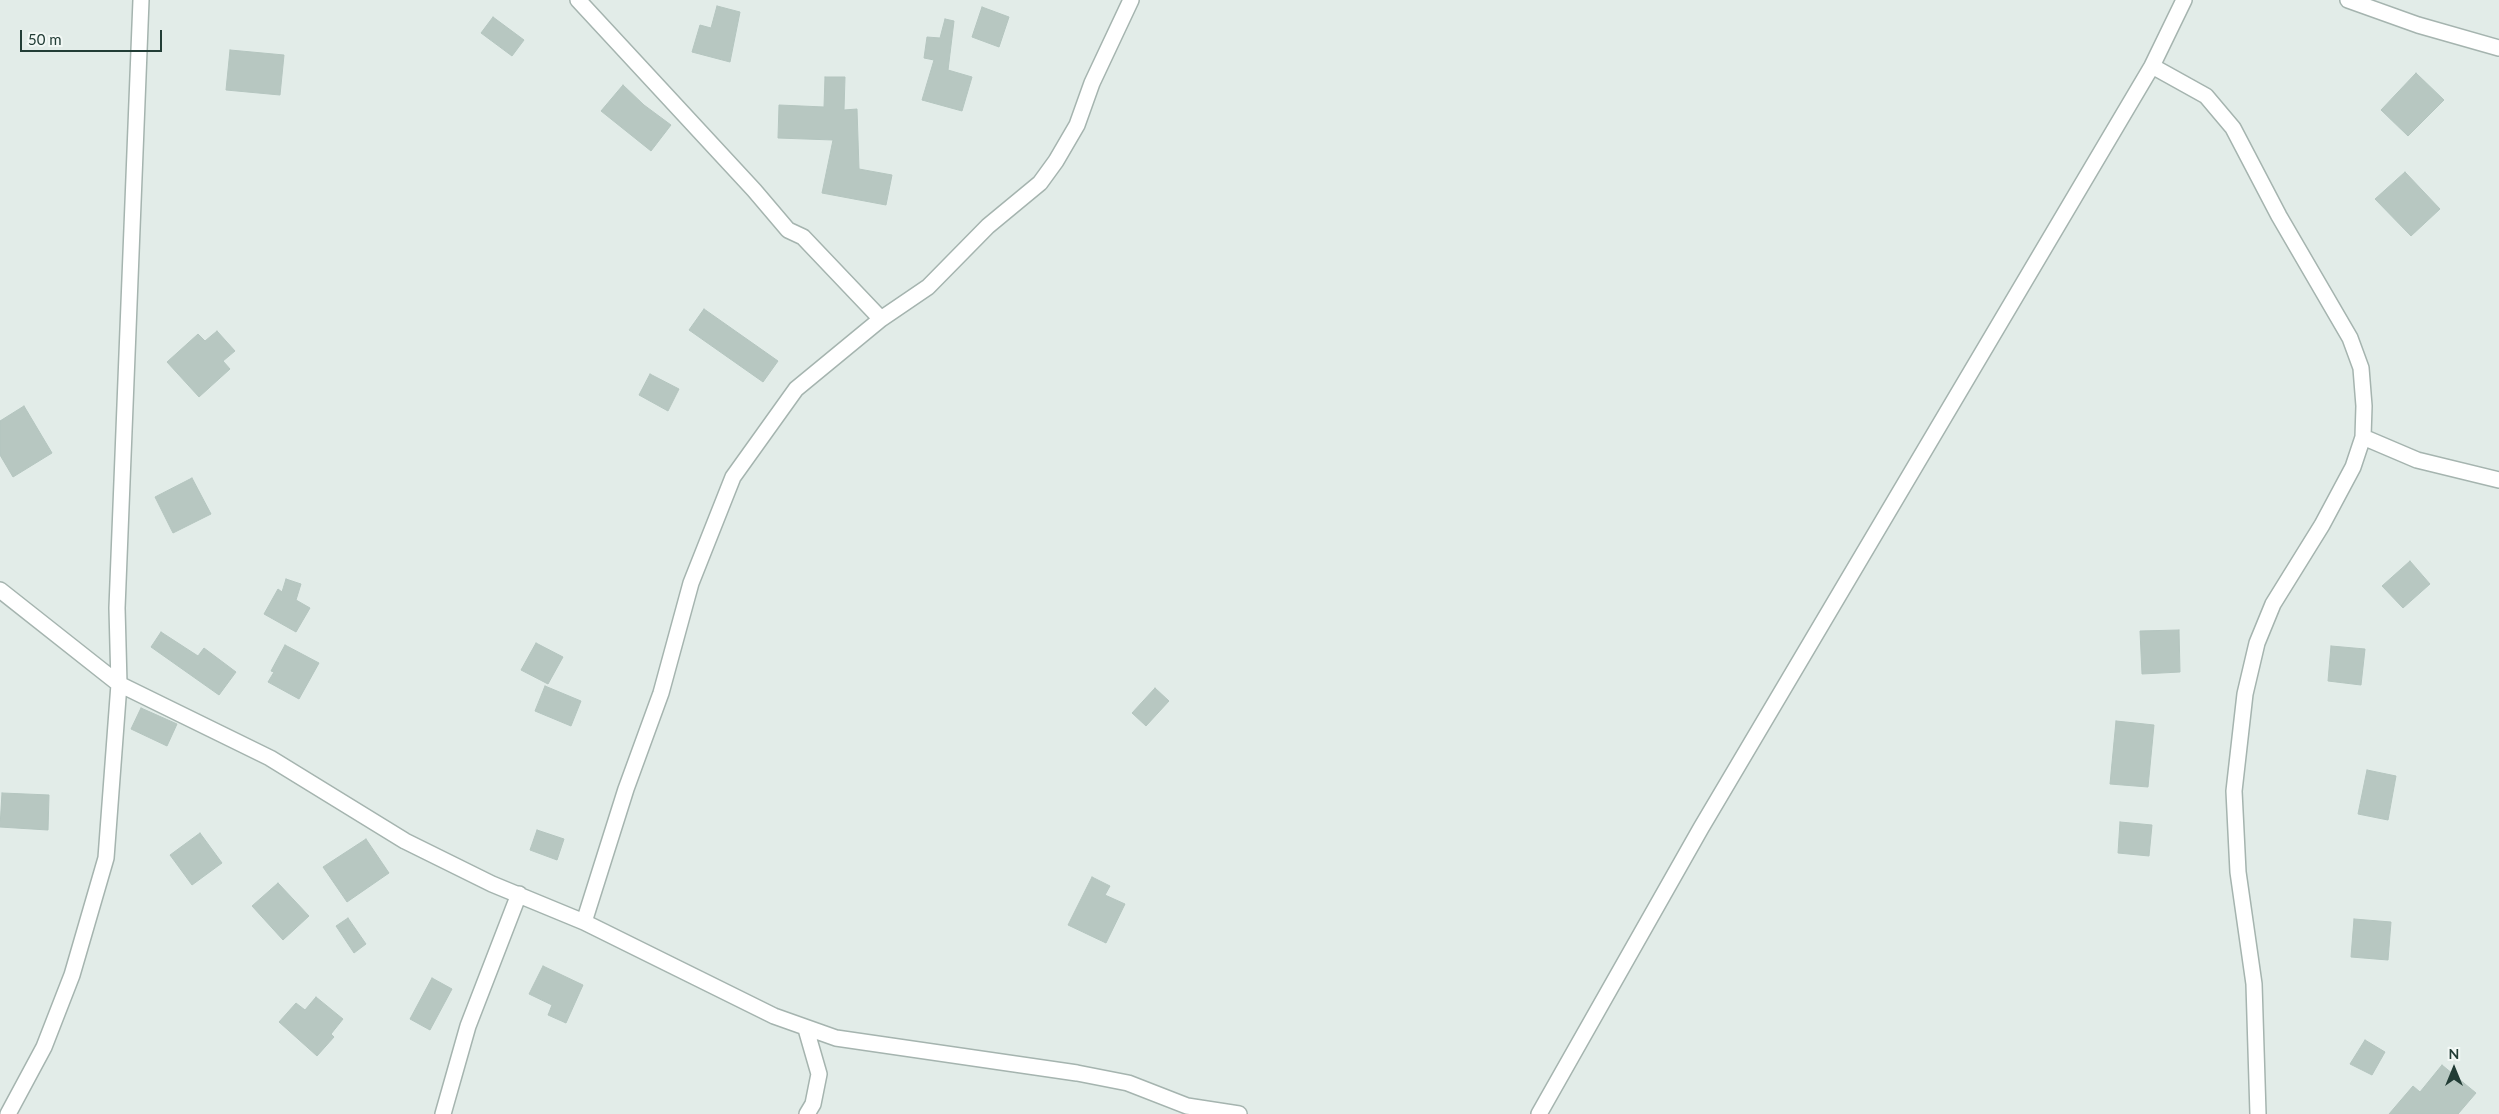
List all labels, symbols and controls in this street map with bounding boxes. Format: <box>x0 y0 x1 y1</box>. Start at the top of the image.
scale bar <box>22 20 165 52</box>
text: 50 m <box>28 30 62 48</box>
north arrow <box>2429 1044 2479 1094</box>
text: N <box>2449 1045 2459 1062</box>

